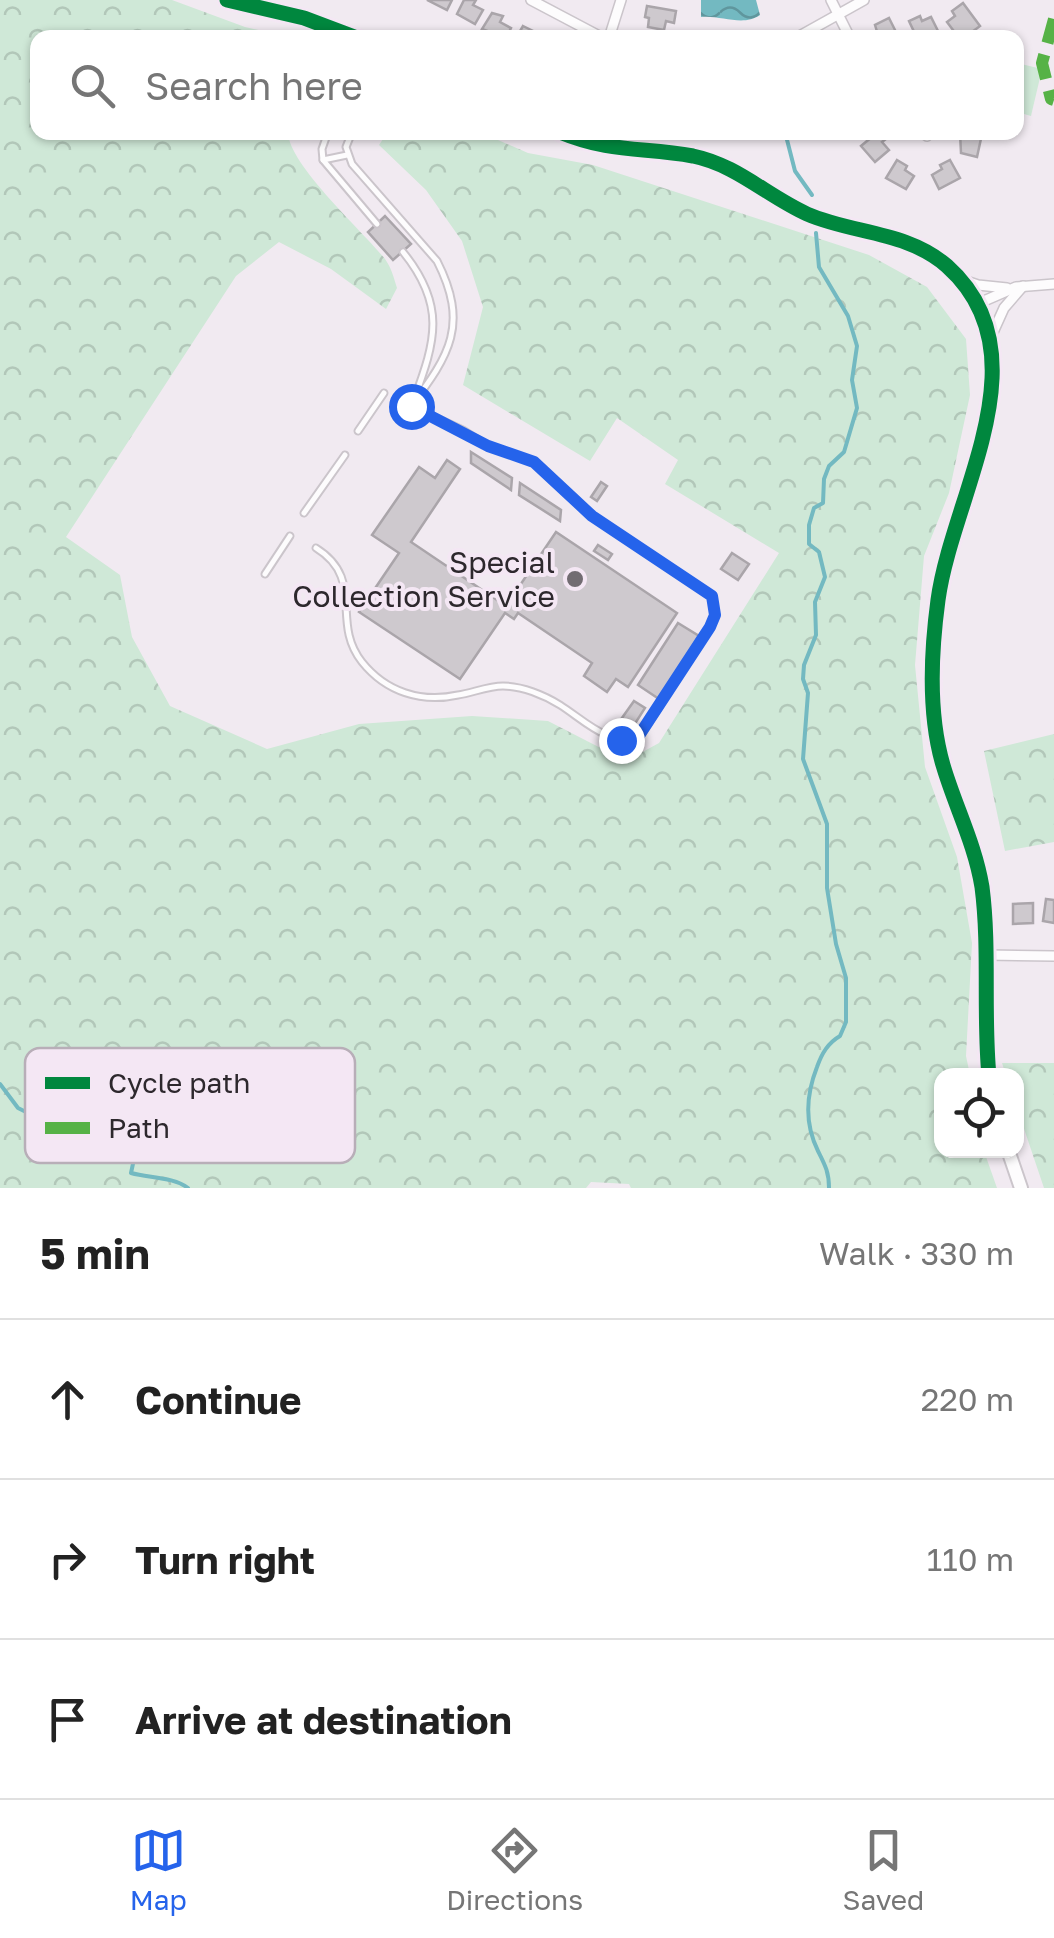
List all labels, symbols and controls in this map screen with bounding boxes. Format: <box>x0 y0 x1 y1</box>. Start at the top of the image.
search box <box>30 30 1024 140</box>
icon: search <box>65 58 120 113</box>
text: Search here <box>145 63 363 108</box>
route start <box>389 384 435 430</box>
place label: Special Collection Service <box>292 544 555 614</box>
marker: Special Collection Service <box>564 568 586 590</box>
route end <box>599 718 645 764</box>
legend <box>25 1048 355 1163</box>
text: Cycle path <box>108 1066 251 1099</box>
map controls <box>934 1068 1024 1158</box>
button: locate <box>934 1068 1024 1158</box>
text: Path <box>108 1111 170 1144</box>
text: 5 min <box>40 1228 150 1278</box>
text: Walk · 330 m <box>819 1234 1014 1272</box>
icon: ahead <box>40 1372 95 1427</box>
text: Continue <box>135 1377 301 1422</box>
text: 220 m <box>921 1380 1014 1418</box>
icon: right <box>40 1532 95 1587</box>
text: Turn right <box>135 1537 315 1582</box>
text: 110 m <box>927 1540 1014 1578</box>
icon: arrive <box>40 1692 95 1747</box>
text: Arrive at destination <box>135 1697 512 1742</box>
tab: Map <box>130 1823 187 1916</box>
tab: Directions <box>446 1823 583 1916</box>
tab: Saved <box>842 1823 924 1916</box>

